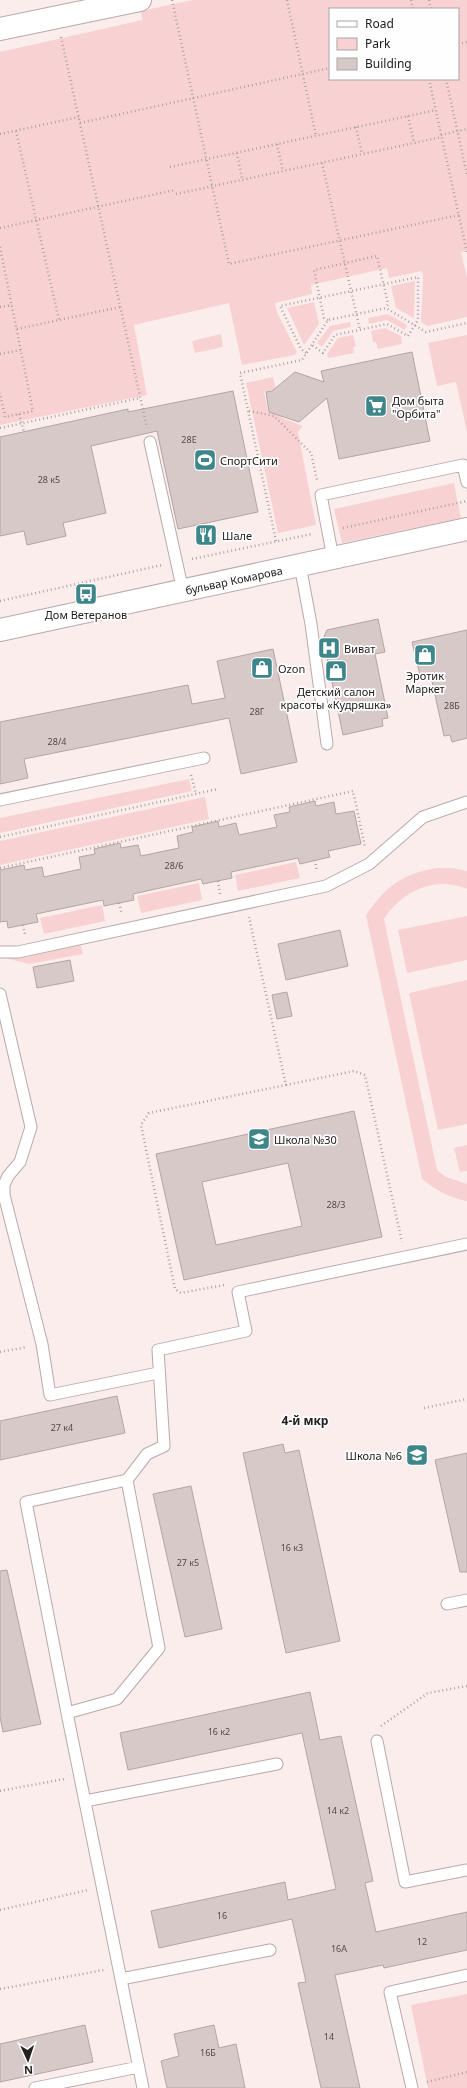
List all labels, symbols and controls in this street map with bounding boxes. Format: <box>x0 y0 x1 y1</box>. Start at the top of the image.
legend <box>329 8 459 80</box>
text: Road <box>365 15 394 32</box>
text: Park <box>365 35 391 52</box>
text: Building <box>365 55 412 72</box>
supermarket icon: Дом быта "Орбита" <box>363 393 389 419</box>
place label: Дом быта "Орбита" <box>392 393 444 421</box>
house number: 28Е <box>181 433 197 446</box>
sports icon: СпортСити <box>192 447 218 473</box>
place label: СпортСити <box>220 453 278 468</box>
house number: 28 к5 <box>38 473 60 486</box>
restaurant icon: Шале <box>193 522 219 548</box>
place label: Шале <box>222 528 252 543</box>
street label: бульвар Комарова <box>184 562 284 598</box>
bus stop icon: Дом Ветеранов <box>73 581 99 607</box>
place label: Дом Ветеранов <box>45 607 127 622</box>
hospital icon: Виват <box>316 635 342 661</box>
place label: Виват <box>344 641 375 656</box>
shop icon: Эротик Маркет <box>412 642 438 668</box>
shop icon: Ozon <box>249 655 275 681</box>
shop icon: Детский салон красоты «Кудряшка» <box>323 658 349 684</box>
place label: Ozon <box>278 661 305 676</box>
place label: Эротик Маркет <box>405 668 445 696</box>
place label: Детский салон красоты «Кудряшка» <box>281 684 392 712</box>
house number: 28Б <box>444 699 460 712</box>
house number: 28Г <box>250 705 265 718</box>
house number: 28/4 <box>48 735 66 748</box>
house number: 28/6 <box>165 859 183 872</box>
school or university icon: Школа №30 <box>246 1126 272 1152</box>
place label: Школа №30 <box>274 1132 337 1147</box>
house number: 28/3 <box>327 1198 345 1211</box>
district label: 4-й мкр <box>282 1412 329 1429</box>
house number: 27 к4 <box>51 1421 73 1434</box>
school or university icon: Школа №6 <box>404 1442 430 1468</box>
place label: Школа №6 <box>346 1448 402 1463</box>
house number: 16 к3 <box>281 1541 303 1554</box>
house number: 27 к5 <box>177 1556 199 1569</box>
house number: 16 к2 <box>208 1725 230 1738</box>
house number: 14 к2 <box>327 1804 349 1817</box>
house number: 16 <box>217 1909 227 1922</box>
house number: 12 <box>417 1935 427 1948</box>
house number: 16А <box>331 1942 347 1955</box>
house number: 14 <box>324 2030 334 2043</box>
north arrow <box>8 2040 48 2080</box>
house number: 16Б <box>200 2046 216 2059</box>
text: N <box>24 2063 33 2078</box>

